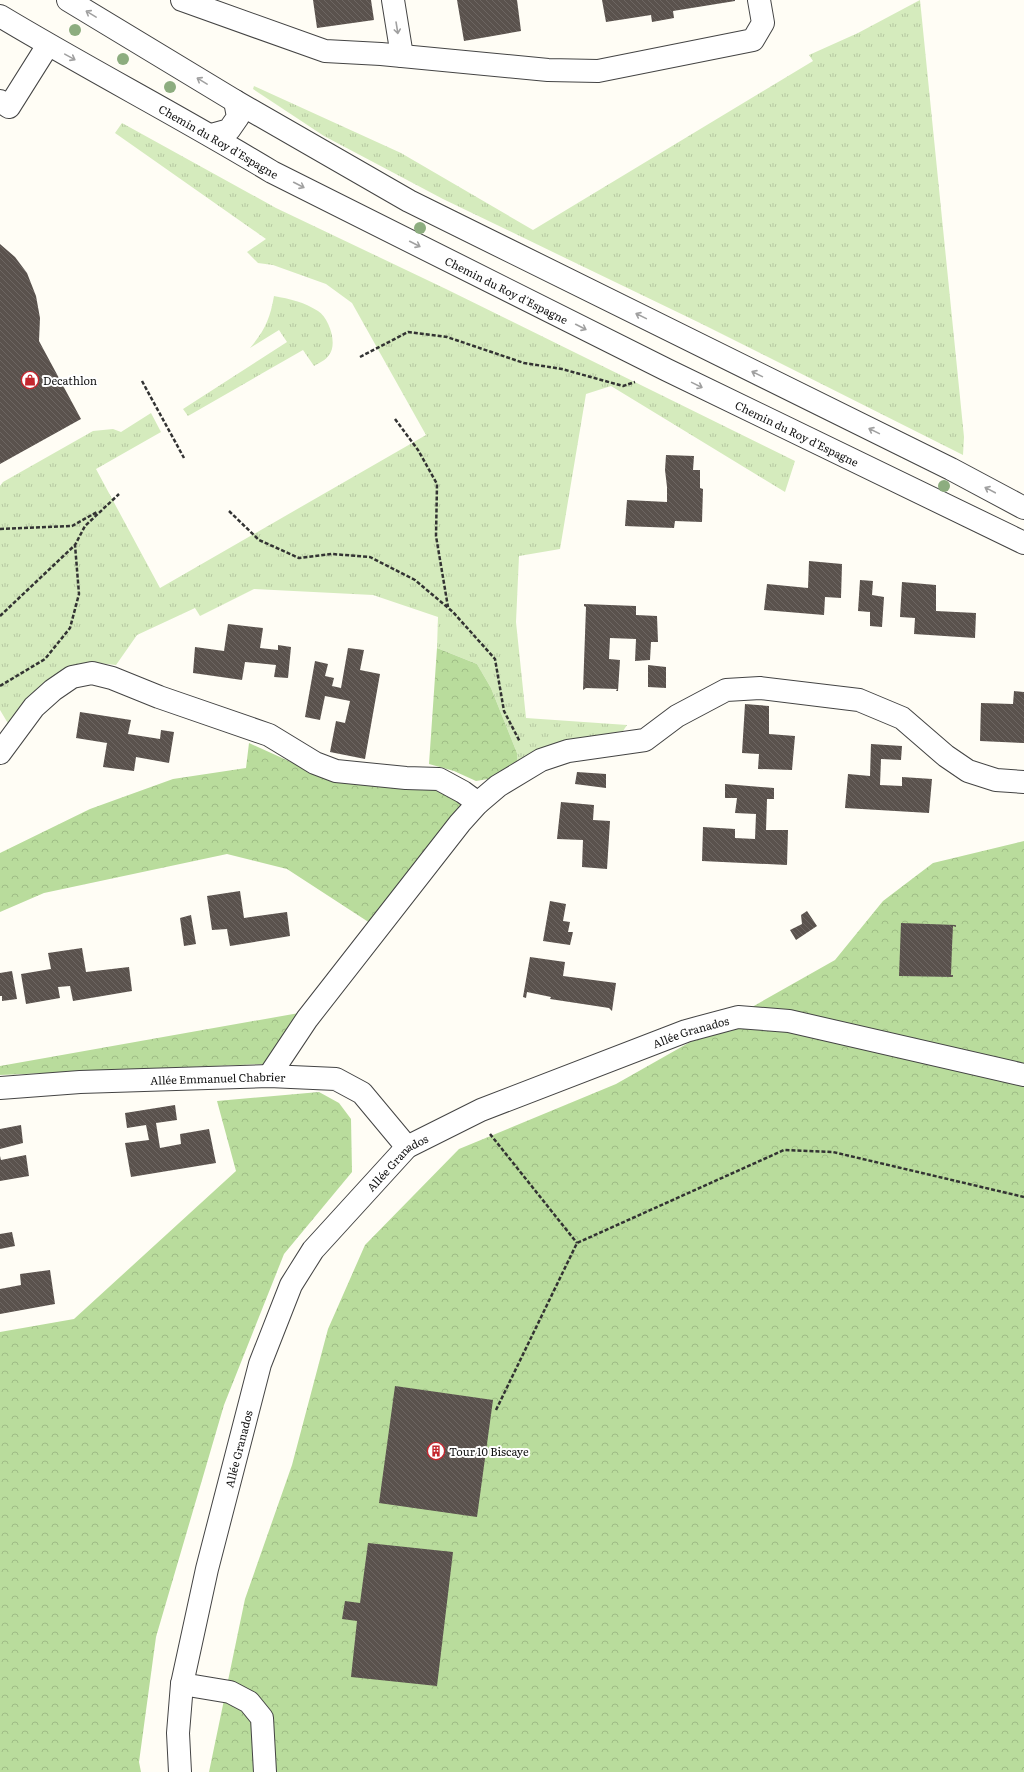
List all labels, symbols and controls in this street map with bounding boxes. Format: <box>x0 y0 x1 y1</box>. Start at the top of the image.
one-way arrow <box>86 10 97 18</box>
one-way arrow <box>394 21 402 34</box>
one-way arrow <box>64 54 76 62</box>
one-way arrow <box>196 77 208 85</box>
street label: Chemin du Roy d'Espagne <box>156 100 281 182</box>
one-way arrow <box>292 182 304 189</box>
one-way arrow <box>408 241 420 248</box>
street label: Chemin du Roy d'Espagne <box>442 252 571 327</box>
one-way arrow <box>635 312 647 319</box>
one-way arrow <box>575 324 587 331</box>
one-way arrow <box>751 369 763 377</box>
shop icon: Decathlon <box>20 370 40 390</box>
place label: Decathlon <box>43 372 97 388</box>
one-way arrow <box>691 382 703 389</box>
street label: Chemin du Roy d'Espagne <box>733 396 862 470</box>
one-way arrow <box>868 427 880 434</box>
one-way arrow <box>984 486 996 493</box>
street label: Allée Granados <box>650 1012 731 1051</box>
street label: Allée Emmanuel Chabrier <box>150 1068 286 1088</box>
street label: Allée Granados <box>363 1130 431 1194</box>
street label: Allée Granados <box>220 1408 256 1489</box>
building icon: Tour 10 Biscaye <box>426 1441 446 1461</box>
place label: Tour 10 Biscaye <box>449 1443 529 1459</box>

